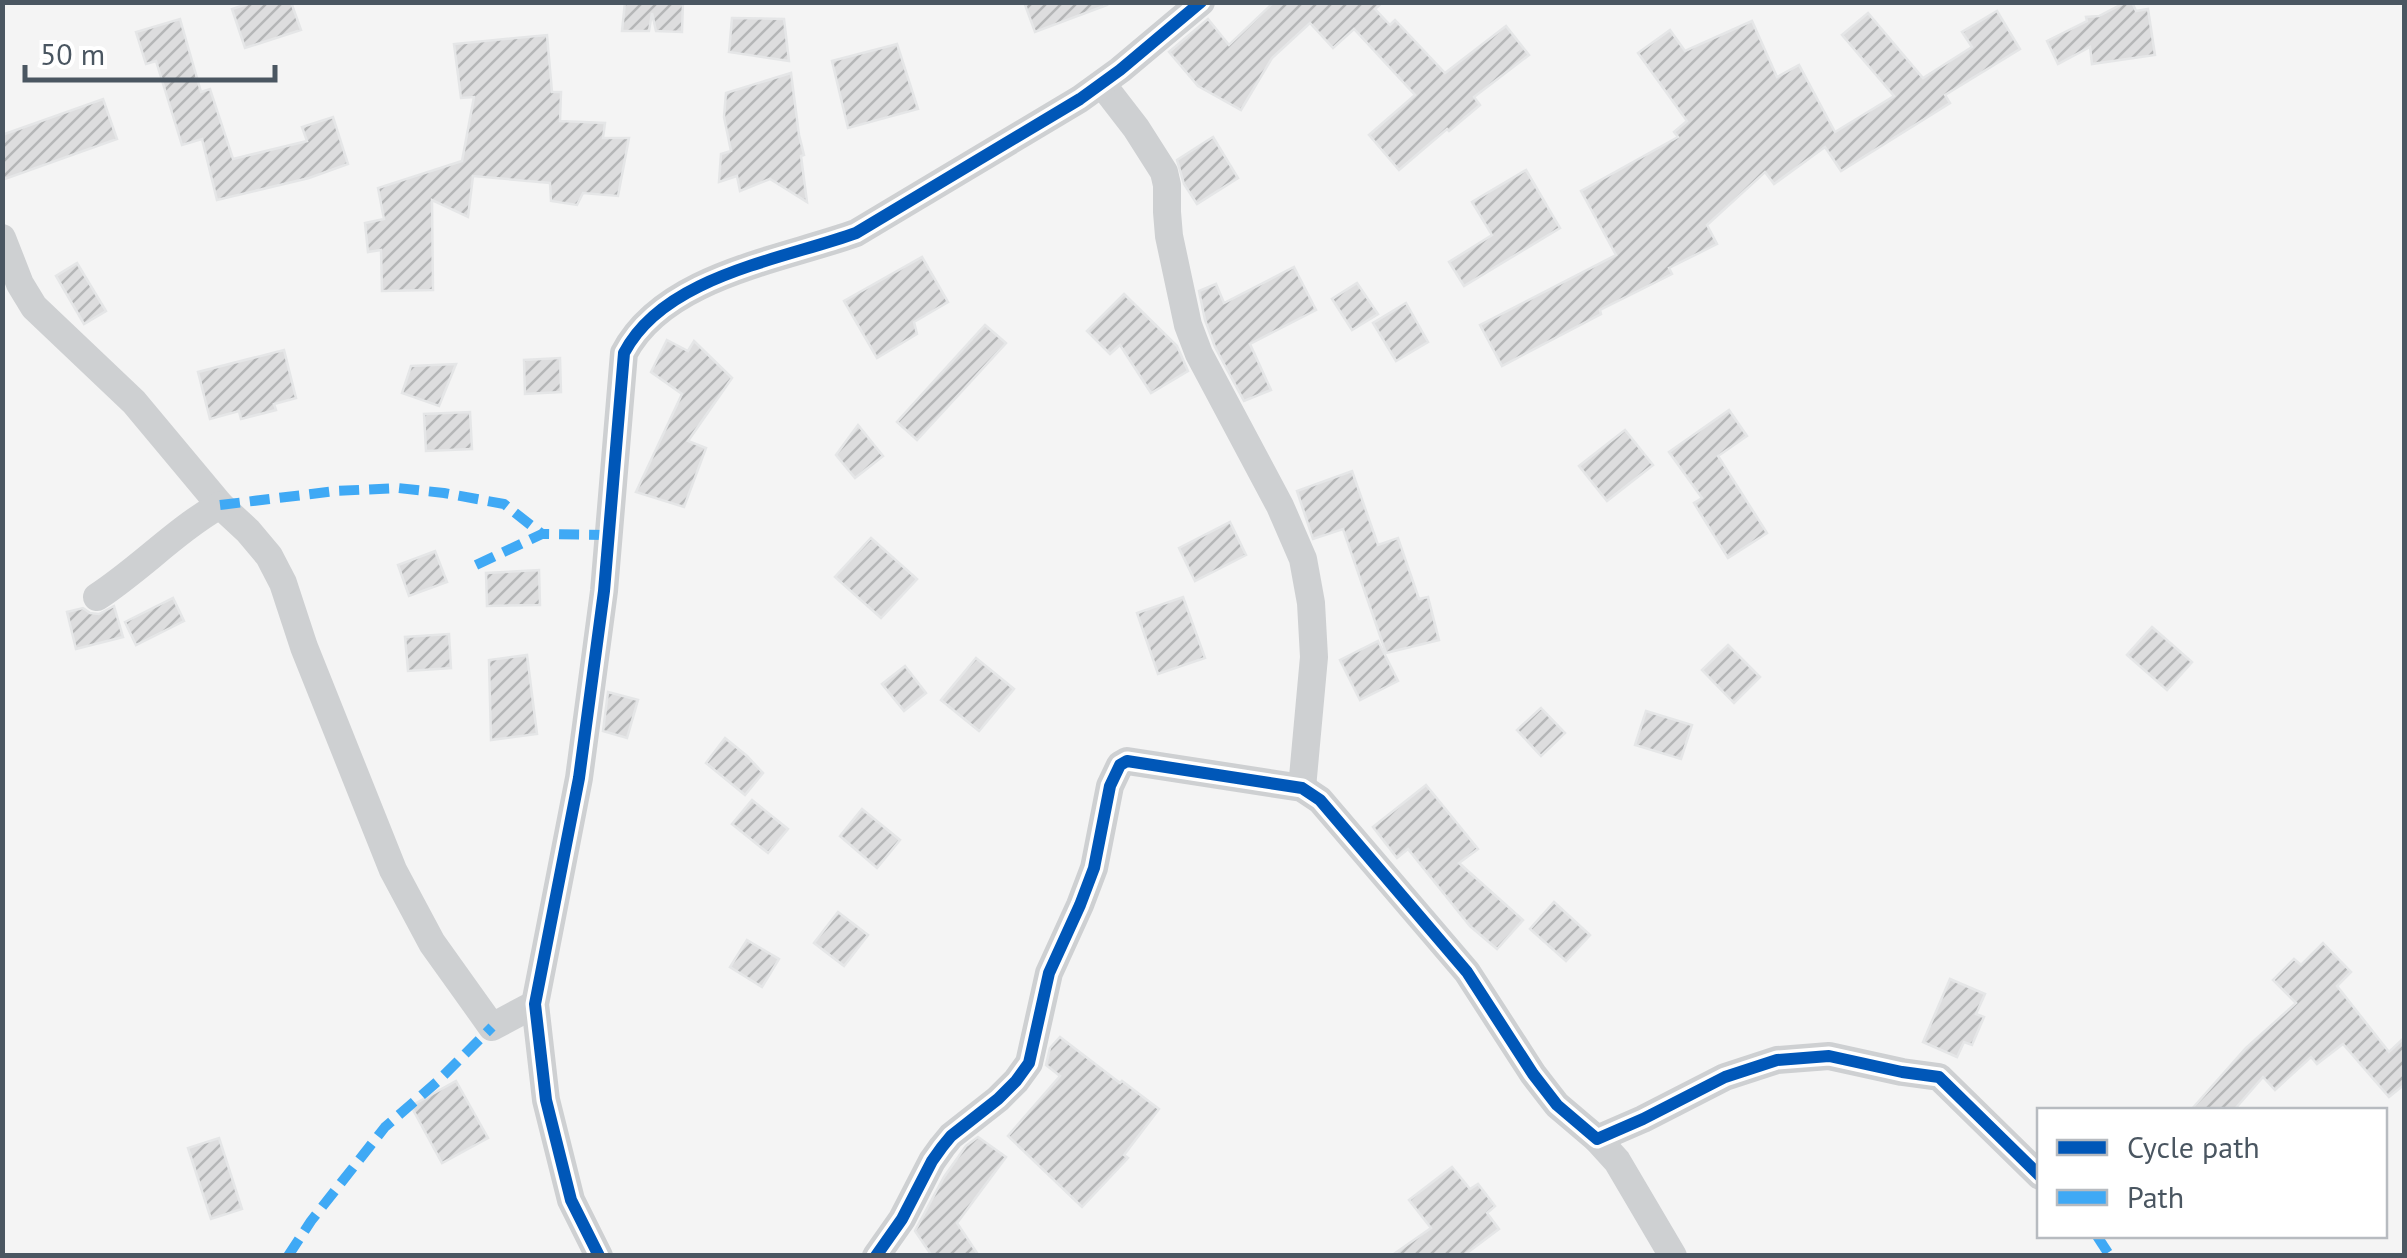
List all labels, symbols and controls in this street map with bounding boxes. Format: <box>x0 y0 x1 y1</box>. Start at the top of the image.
scale bar <box>25 20 275 82</box>
text: 50 m <box>40 34 105 73</box>
legend <box>2037 1108 2387 1238</box>
text: Cycle path <box>2127 1127 2260 1166</box>
text: Path <box>2127 1177 2184 1216</box>

